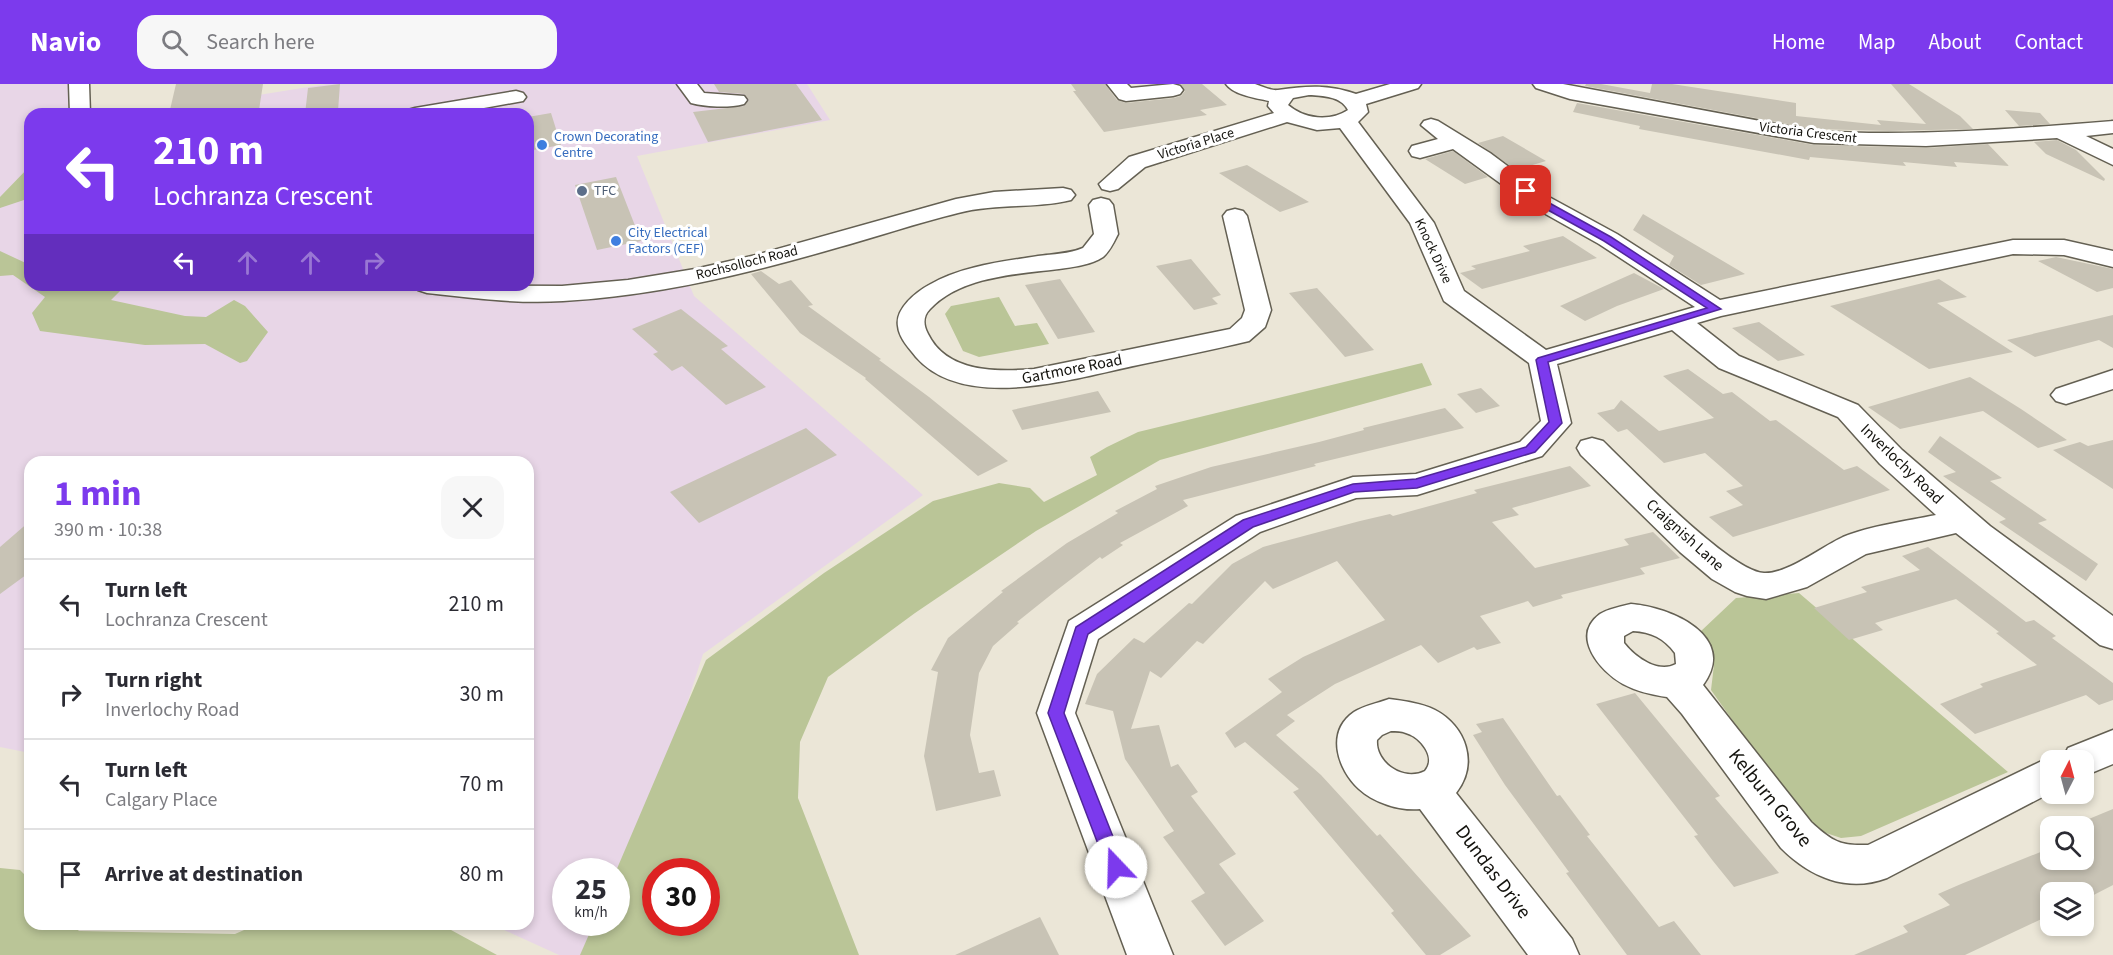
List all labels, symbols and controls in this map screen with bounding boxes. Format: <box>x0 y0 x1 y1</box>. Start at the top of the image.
search box <box>137 15 557 69</box>
text: Navio <box>30 22 101 62</box>
icon: search <box>158 26 191 59</box>
text: Search here <box>206 26 315 58</box>
text: Home <box>1772 27 1825 57</box>
text: Map <box>1858 27 1896 57</box>
text: About <box>1929 27 1981 57</box>
text: Contact <box>2014 27 2083 57</box>
street label: Victoria Crescent <box>1758 117 1858 149</box>
text: 210 m <box>153 121 264 181</box>
street label: Victoria Place <box>1155 123 1237 165</box>
place label: Crown Decorating Centre <box>554 127 658 163</box>
icon: left <box>54 132 132 210</box>
marker: Crown Decorating Centre <box>535 138 549 152</box>
pin <box>1500 165 1551 216</box>
icon: arrive <box>1509 174 1542 207</box>
text: Lochranza Crescent <box>153 177 373 216</box>
place label: TFC <box>594 181 616 201</box>
marker: TFC <box>575 184 589 198</box>
street label: Knock Drive <box>1409 215 1457 287</box>
place label: City Electrical Factors (CEF) <box>628 223 708 259</box>
marker: City Electrical Factors (CEF) <box>609 234 623 248</box>
street label: Rochsolloch Road <box>694 241 800 285</box>
icon: left <box>168 246 201 279</box>
icon: ahead <box>231 246 264 279</box>
icon: ahead <box>294 246 327 279</box>
icon: right <box>357 246 390 279</box>
street label: Gartmore Road <box>1020 348 1124 390</box>
street label: Inverlochy Road <box>1856 419 1948 509</box>
text: 1 min <box>54 468 142 519</box>
button: close <box>441 476 504 539</box>
street label: Craignish Lane <box>1641 494 1729 576</box>
text: 390 m · 10:38 <box>54 516 162 544</box>
text: Turn left <box>105 574 187 606</box>
icon: left <box>54 588 87 621</box>
text: 210 m <box>449 588 504 620</box>
text: Lochranza Crescent <box>105 606 268 634</box>
text: Turn right <box>105 664 202 696</box>
icon: right <box>54 678 87 711</box>
text: 30 m <box>459 678 504 710</box>
text: Inverlochy Road <box>105 696 240 724</box>
street label: Kelburn Grove <box>1722 743 1818 853</box>
north arrow <box>2040 750 2094 804</box>
map controls <box>2040 750 2094 936</box>
text: Turn left <box>105 754 187 786</box>
icon: left <box>54 768 87 801</box>
text: 70 m <box>459 768 504 800</box>
text: Calgary Place <box>105 786 217 814</box>
button: search <box>2040 816 2094 870</box>
street label: Dundas Drive <box>1448 819 1538 925</box>
position arrow <box>1084 835 1148 899</box>
icon: arrive <box>54 858 87 891</box>
text: Arrive at destination <box>105 858 303 890</box>
text: 80 m <box>459 858 504 890</box>
speed limit sign: 30 <box>642 858 720 936</box>
text: 25 <box>575 868 607 911</box>
button: layers <box>2040 882 2094 936</box>
text: km/h <box>574 902 608 923</box>

